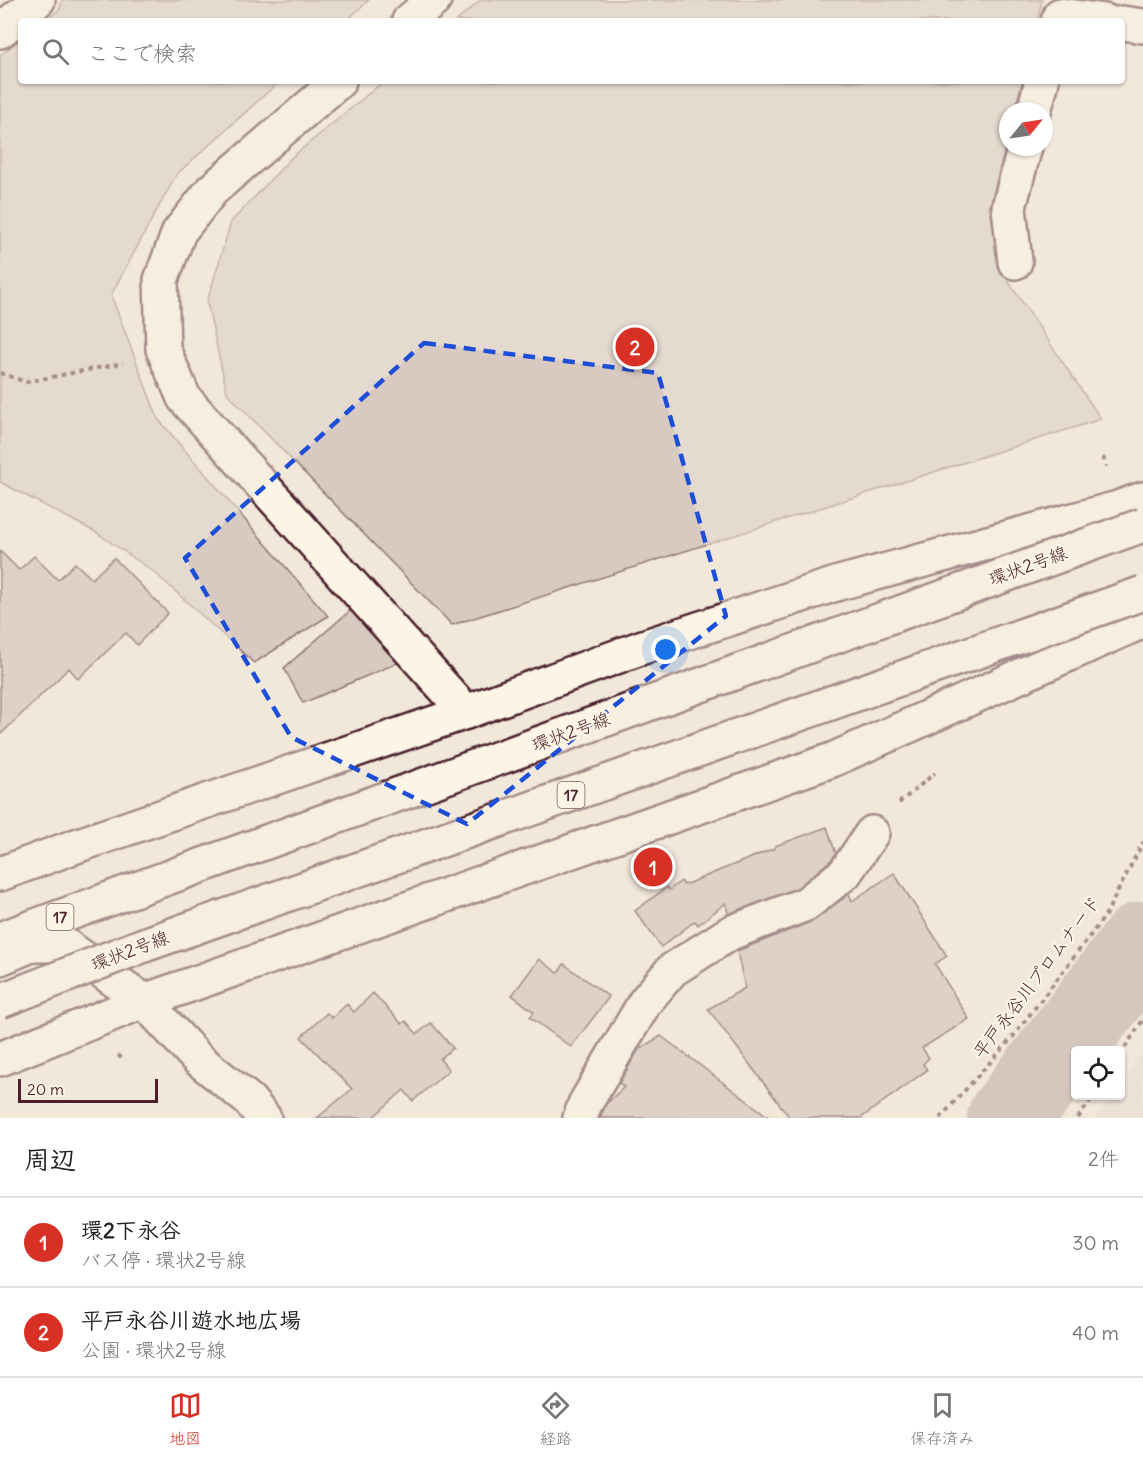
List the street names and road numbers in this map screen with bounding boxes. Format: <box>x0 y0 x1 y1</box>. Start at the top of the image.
street label: 環状2号線 <box>985 541 1070 590</box>
street label: 環状2号線 <box>528 707 613 756</box>
road number: 17 <box>558 782 584 808</box>
street label: 平戸永谷川プロムナード <box>968 891 1105 1063</box>
road number: 17 <box>46 904 74 930</box>
street label: 環状2号線 <box>87 925 172 976</box>

